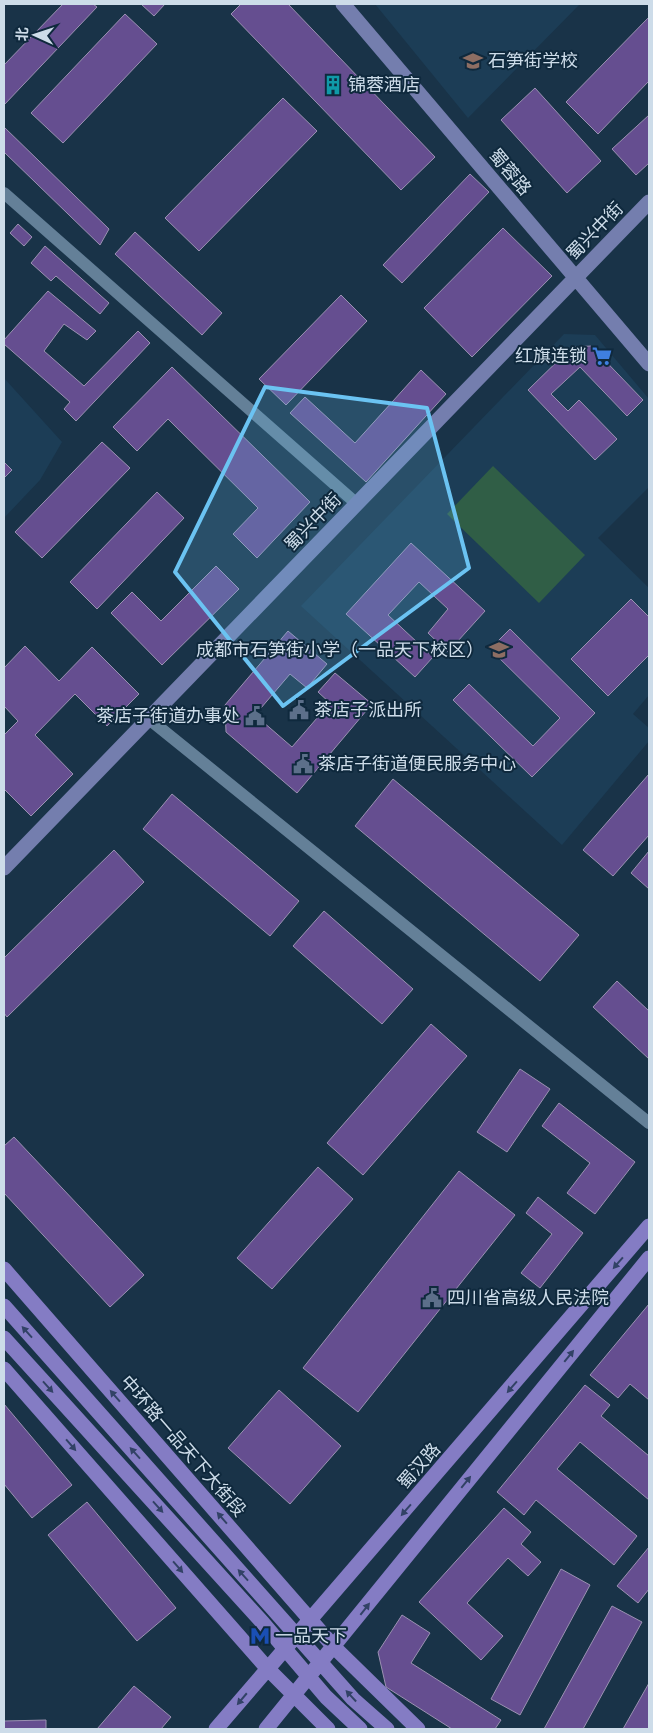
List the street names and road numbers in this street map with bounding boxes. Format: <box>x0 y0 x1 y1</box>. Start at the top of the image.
street label: 蜀蓉路 <box>485 144 537 199</box>
street label: 蜀兴中街 <box>561 197 627 264</box>
street label: 蜀兴中街 <box>279 488 345 555</box>
street label: 中环路一品天下大街段 <box>116 1370 251 1520</box>
street label: 蜀汉路 <box>392 1438 444 1493</box>

